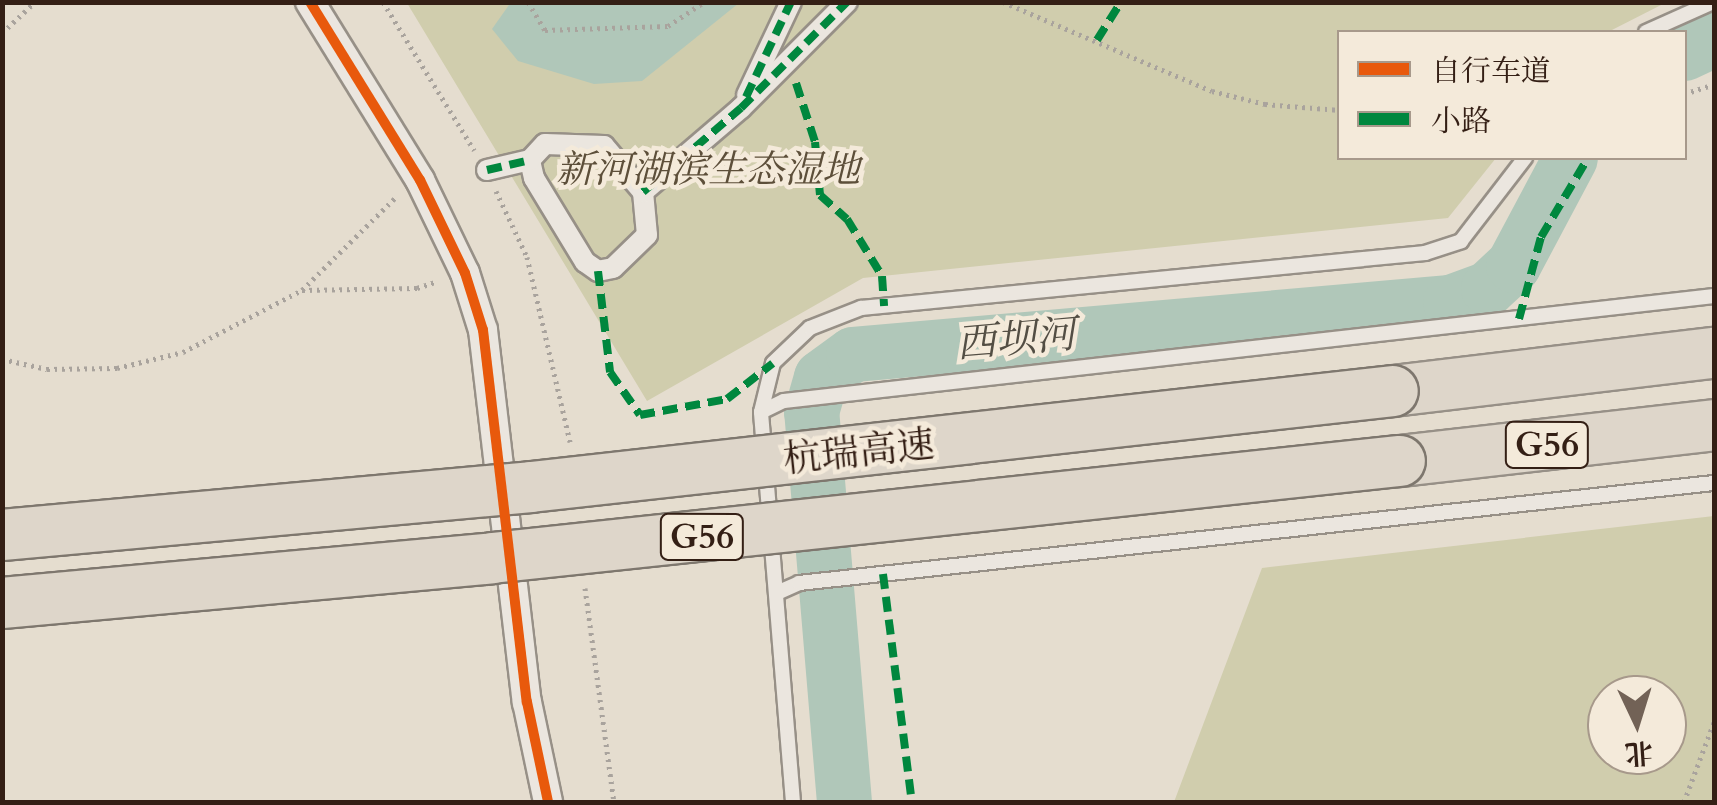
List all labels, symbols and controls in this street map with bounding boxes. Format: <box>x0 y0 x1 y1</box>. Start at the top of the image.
legend <box>1337 30 1687 160</box>
text: 自行车道 <box>1431 51 1551 92</box>
text: 小路 <box>1431 101 1491 142</box>
park label: 新河湖滨生态湿地 <box>556 148 860 194</box>
water label: 西坝河 <box>954 311 1078 369</box>
road number: G56 <box>1504 415 1590 475</box>
street label: 杭瑞高速 <box>781 422 937 484</box>
road number: G56 <box>660 507 744 567</box>
north arrow <box>1587 675 1687 775</box>
text: 北 <box>1624 733 1654 773</box>

